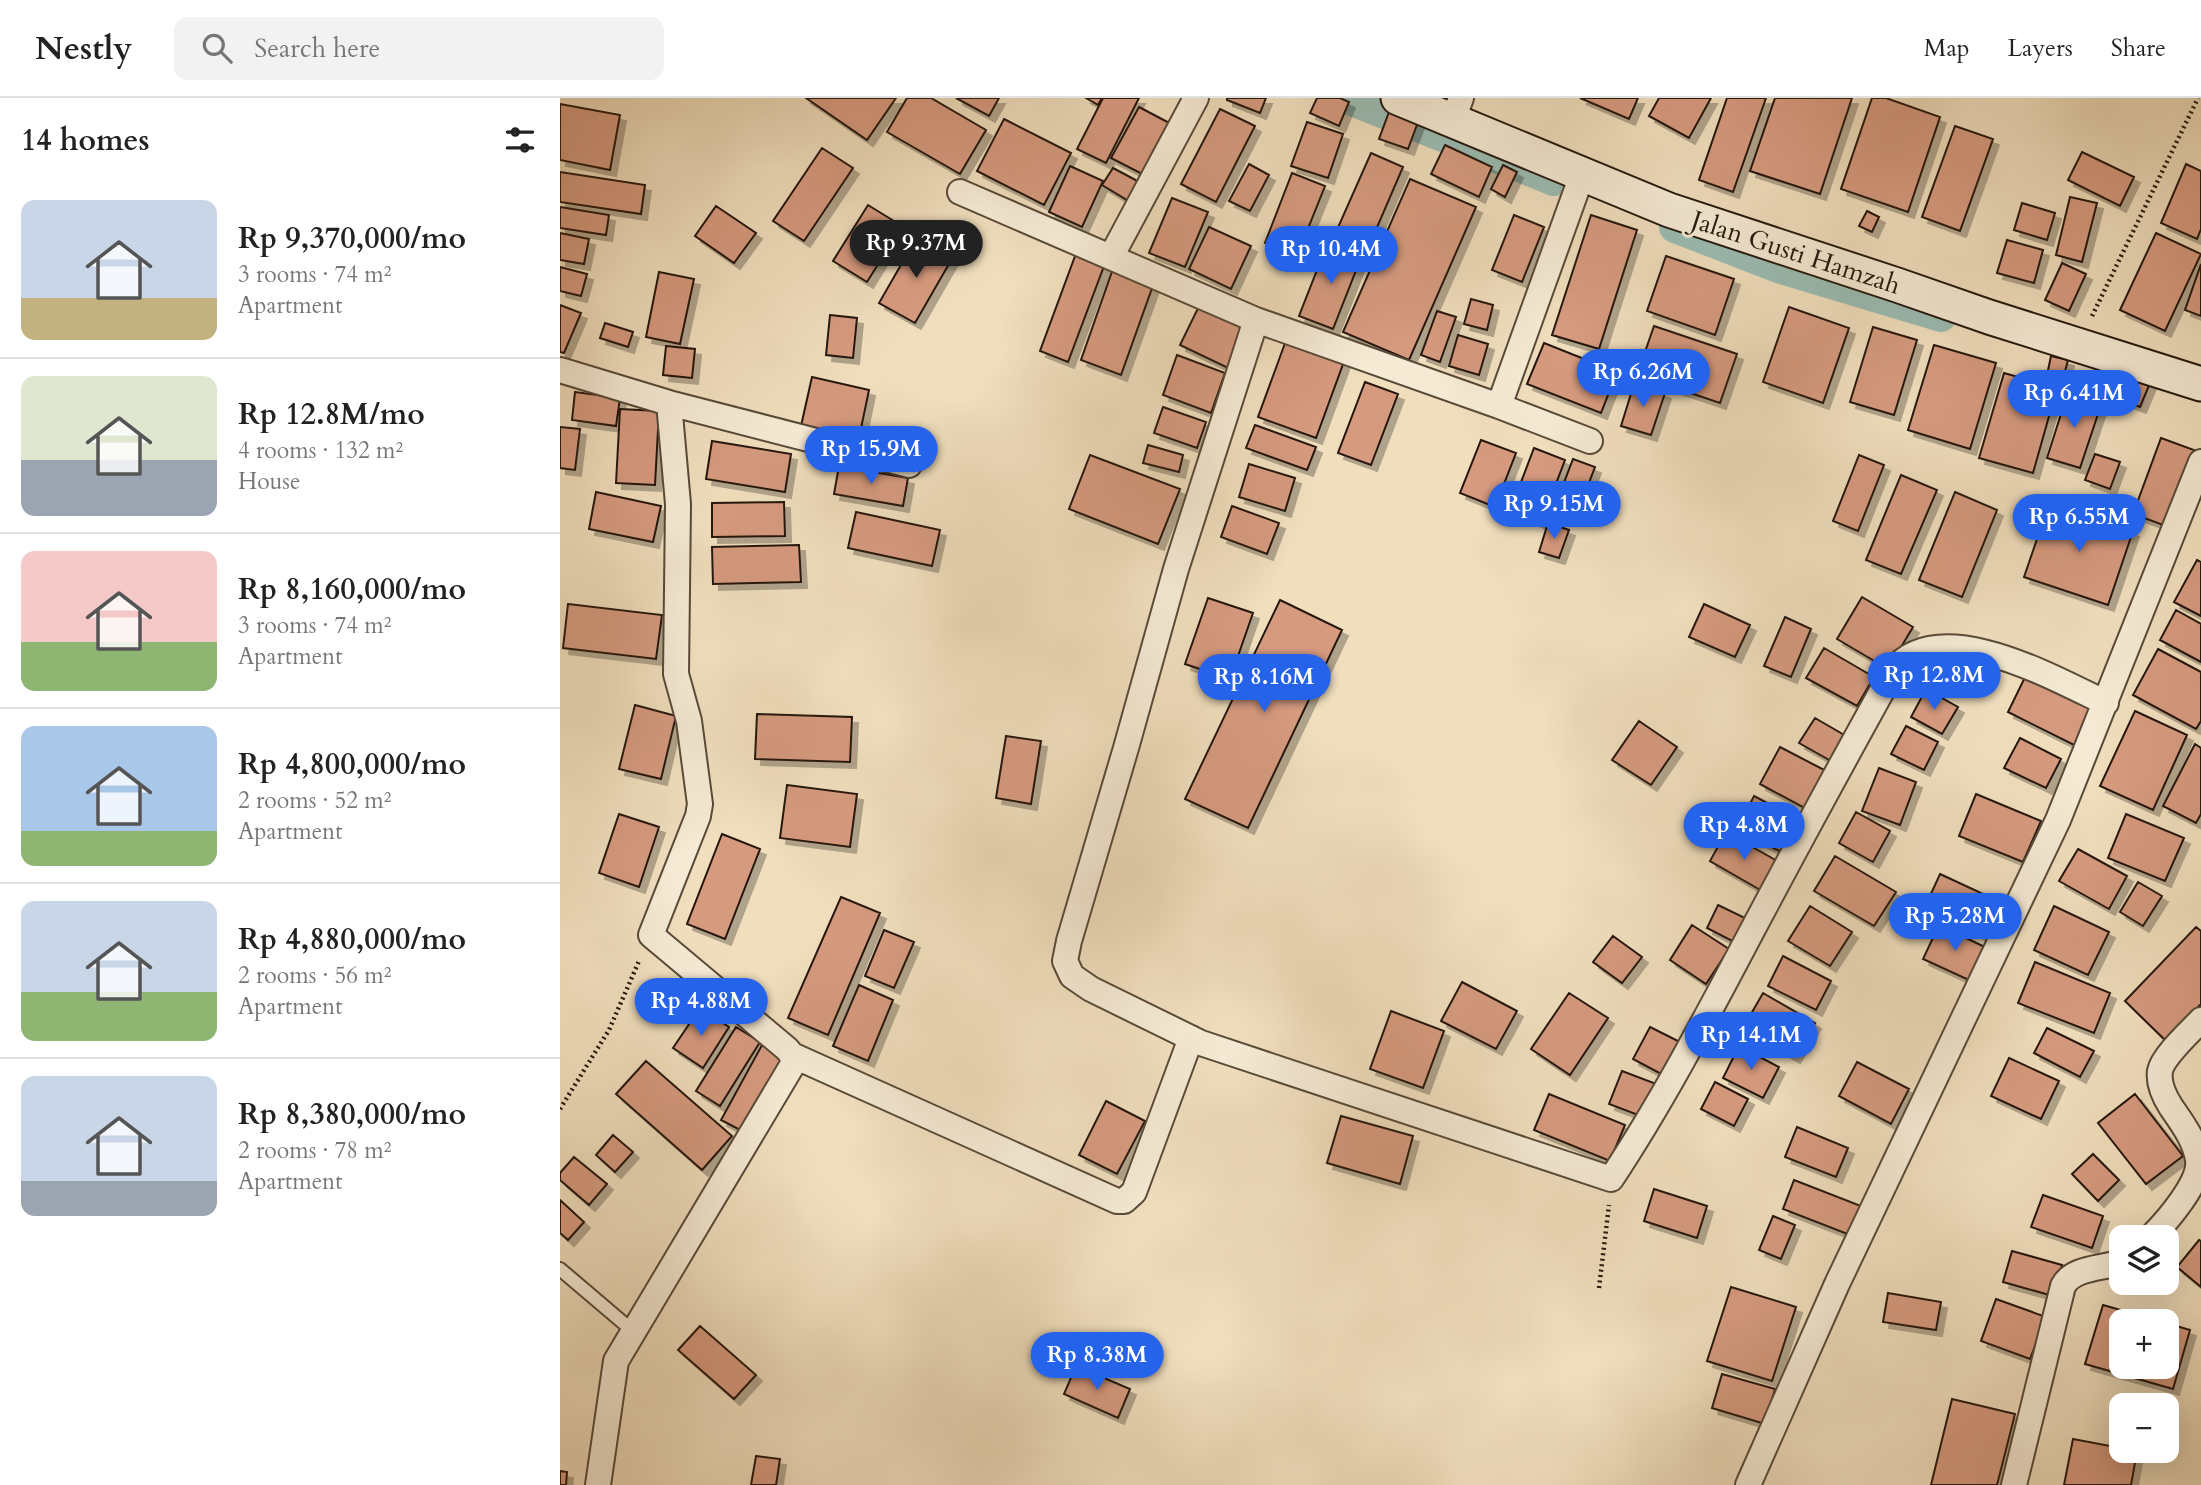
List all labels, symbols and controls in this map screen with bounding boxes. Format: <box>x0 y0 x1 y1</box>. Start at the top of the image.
search box <box>174 17 664 80</box>
text: Nestly <box>35 26 132 71</box>
icon: search <box>198 29 236 67</box>
text: Search here <box>254 31 380 66</box>
text: Map <box>1924 32 1970 65</box>
text: Layers <box>2008 32 2073 65</box>
text: Share <box>2111 32 2166 65</box>
text: 14 homes <box>21 120 150 161</box>
icon: filters <box>501 121 539 159</box>
street label: Jalan Gusti Hamzah <box>1683 201 1905 303</box>
text: Rp 9,370,000/mo <box>238 218 466 259</box>
pin: Rp 9.37M <box>844 220 988 280</box>
pin: Rp 10.4M <box>1259 226 1403 286</box>
text: Rp 9.37M <box>866 227 966 258</box>
icon: home <box>77 228 161 312</box>
text: Rp 10.4M <box>1281 233 1381 264</box>
text: 3 rooms · 74 m² <box>238 259 391 290</box>
text: Apartment <box>238 290 342 321</box>
pin: Rp 6.26M <box>1571 350 1715 409</box>
text: Rp 6.26M <box>1593 356 1693 387</box>
pin: Rp 6.41M <box>2002 370 2146 430</box>
text: Rp 6.41M <box>2024 377 2124 408</box>
text: Rp 12.8M/mo <box>238 394 425 435</box>
icon: home <box>77 404 161 488</box>
pin: Rp 15.9M <box>799 426 943 486</box>
text: Rp 15.9M <box>821 433 921 464</box>
text: 4 rooms · 132 m² <box>238 435 403 466</box>
text: House <box>238 466 300 497</box>
pin: Rp 9.15M <box>1482 482 1626 541</box>
text: Rp 9.15M <box>1504 488 1604 519</box>
pin: Rp 6.55M <box>2007 494 2151 554</box>
text: Rp 6.55M <box>2029 501 2129 532</box>
text: Rp 8,160,000/mo <box>238 569 466 610</box>
icon: home <box>77 579 161 663</box>
text: 3 rooms · 74 m² <box>238 610 391 641</box>
text: Apartment <box>238 641 342 672</box>
pin: Rp 12.8M <box>1862 652 2006 712</box>
pin: Rp 8.16M <box>1192 654 1336 714</box>
text: Rp 12.8M <box>1884 659 1984 690</box>
text: Rp 8.16M <box>1214 661 1314 692</box>
text: Rp 4,800,000/mo <box>238 744 466 785</box>
icon: home <box>77 754 161 838</box>
text: 2 rooms · 52 m² <box>238 785 391 816</box>
pin: Rp 4.8M <box>1679 802 1809 862</box>
text: Rp 4.8M <box>1700 809 1788 840</box>
text: Apartment <box>238 816 342 847</box>
pin: Rp 5.28M <box>1883 894 2027 953</box>
text: Rp 5.28M <box>1905 900 2005 931</box>
text: Rp 4,880,000/mo <box>238 919 466 960</box>
icon: home <box>77 929 161 1013</box>
text: 2 rooms · 56 m² <box>238 960 391 991</box>
pin: Rp 4.88M <box>629 978 773 1038</box>
text: Rp 4.88M <box>651 985 751 1016</box>
text: Apartment <box>238 991 342 1022</box>
pin: Rp 14.1M <box>1679 1012 1823 1072</box>
text: Rp 14.1M <box>1701 1019 1801 1050</box>
text: Rp 8,380,000/mo <box>238 1094 466 1135</box>
icon: home <box>77 1104 161 1188</box>
text: 2 rooms · 78 m² <box>238 1135 391 1166</box>
text: Apartment <box>238 1166 342 1197</box>
map controls <box>2109 1225 2179 1463</box>
button: layers <box>2109 1225 2179 1295</box>
button: + <box>2109 1309 2179 1379</box>
pin: Rp 8.38M <box>1025 1332 1169 1392</box>
text: Rp 8.38M <box>1047 1339 1147 1370</box>
button: − <box>2109 1393 2179 1463</box>

